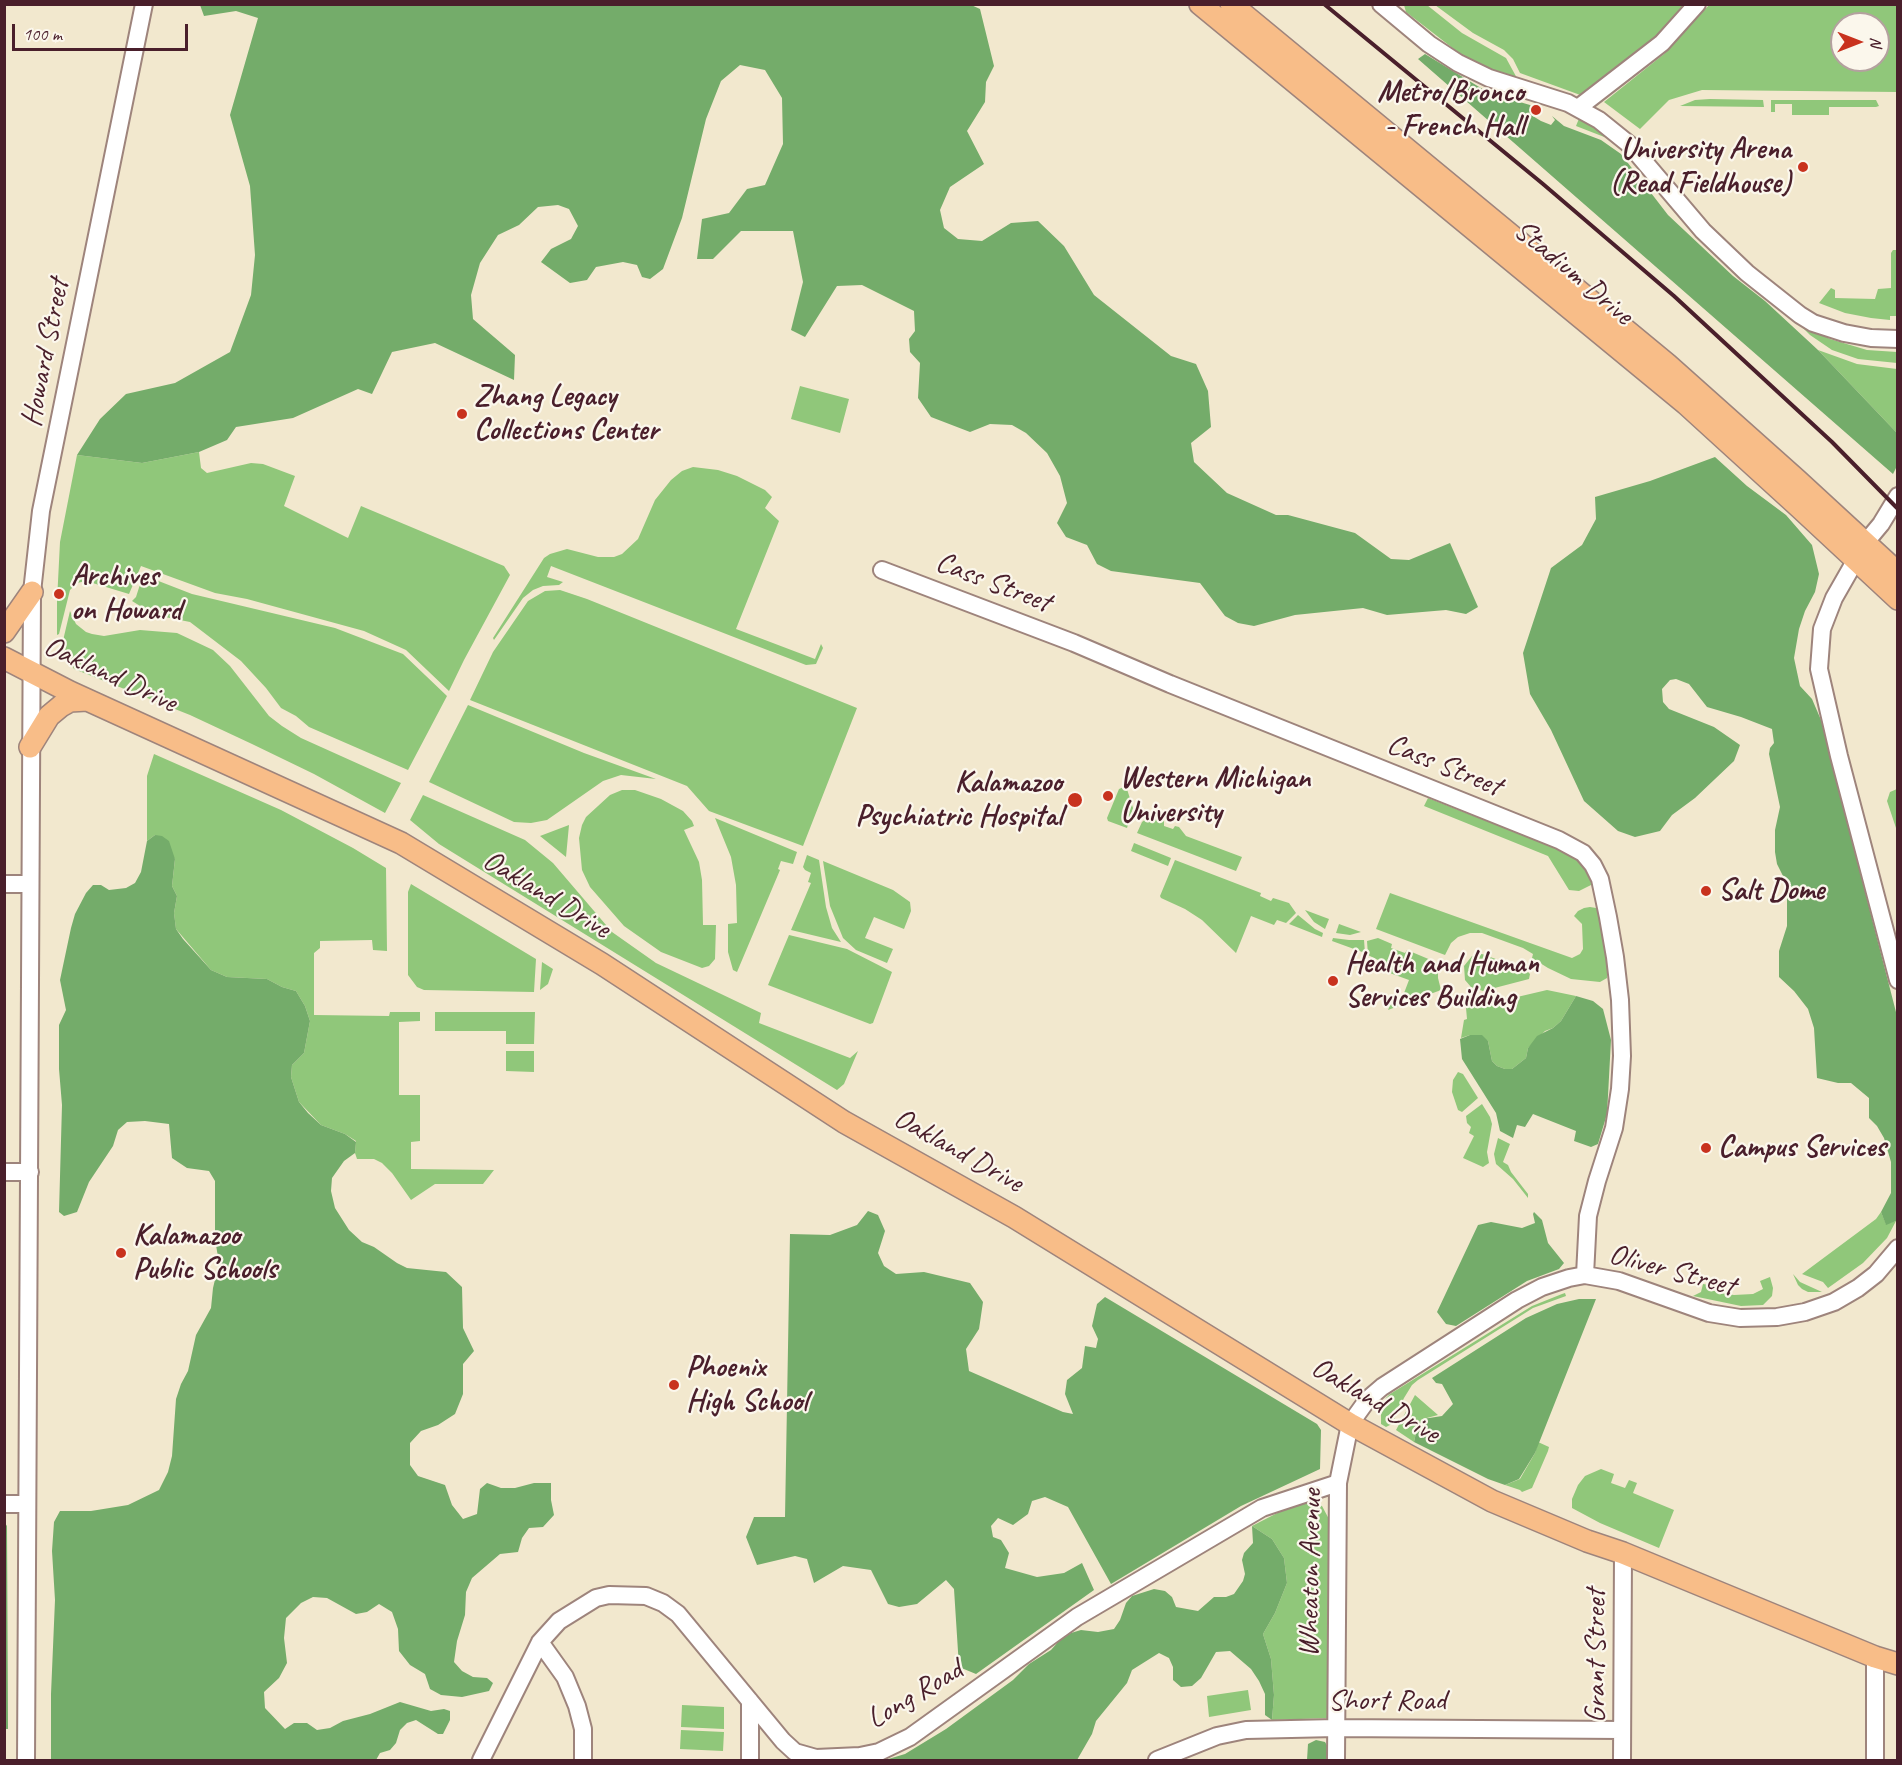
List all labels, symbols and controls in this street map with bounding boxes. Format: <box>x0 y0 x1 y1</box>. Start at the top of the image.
scale bar <box>15 12 190 50</box>
north arrow <box>1830 12 1890 72</box>
text: 100 m <box>23 23 62 45</box>
text: N <box>1866 37 1886 47</box>
place label: Metro/Bronco - French Hall <box>1377 75 1524 146</box>
marker: Metro/Bronco - French Hall <box>1529 103 1543 117</box>
place label: University Arena (Read Fieldhouse) <box>1610 132 1791 202</box>
marker: University Arena (Read Fieldhouse) <box>1796 160 1810 174</box>
street label: Stadium Drive <box>1506 213 1640 333</box>
street label: Howard Street <box>14 276 78 430</box>
place label: Zhang Legacy Collections Center <box>474 379 658 450</box>
marker: Zhang Legacy Collections Center <box>455 407 469 421</box>
street label: Cass Street <box>930 545 1056 621</box>
place label: Archives on Howard <box>71 559 181 630</box>
marker: Archives on Howard <box>52 587 66 601</box>
street label: Oakland Drive <box>38 629 182 721</box>
street label: Cass Street <box>1381 727 1507 805</box>
place label: Western Michigan University <box>1120 761 1310 832</box>
place label: Kalamazoo Psychiatric Hospital <box>856 765 1062 836</box>
marker: Western Michigan University <box>1101 789 1115 803</box>
marker: Kalamazoo Psychiatric Hospital <box>1066 791 1084 809</box>
street label: Oakland Drive <box>476 843 616 947</box>
place label: Salt Dome <box>1718 873 1824 909</box>
marker: Salt Dome <box>1699 884 1713 898</box>
place label: Health and Human Services Building <box>1345 946 1539 1016</box>
marker: Health and Human Services Building <box>1326 974 1340 988</box>
street label: Oakland Drive <box>887 1101 1029 1201</box>
place label: Campus Services <box>1718 1130 1886 1166</box>
marker: Campus Services <box>1699 1141 1713 1155</box>
place label: Kalamazoo Public Schools <box>133 1218 277 1288</box>
street label: Oliver Street <box>1605 1237 1739 1305</box>
marker: Kalamazoo Public Schools <box>114 1246 128 1260</box>
place label: Phoenix High School <box>686 1350 808 1420</box>
street label: Oakland Drive <box>1304 1350 1446 1452</box>
marker: Phoenix High School <box>667 1378 681 1392</box>
street label: Wheaton Avenue <box>1292 1488 1330 1658</box>
street label: Grant Street <box>1578 1589 1614 1723</box>
street label: Long Road <box>861 1653 969 1737</box>
street label: Short Road <box>1328 1683 1446 1719</box>

